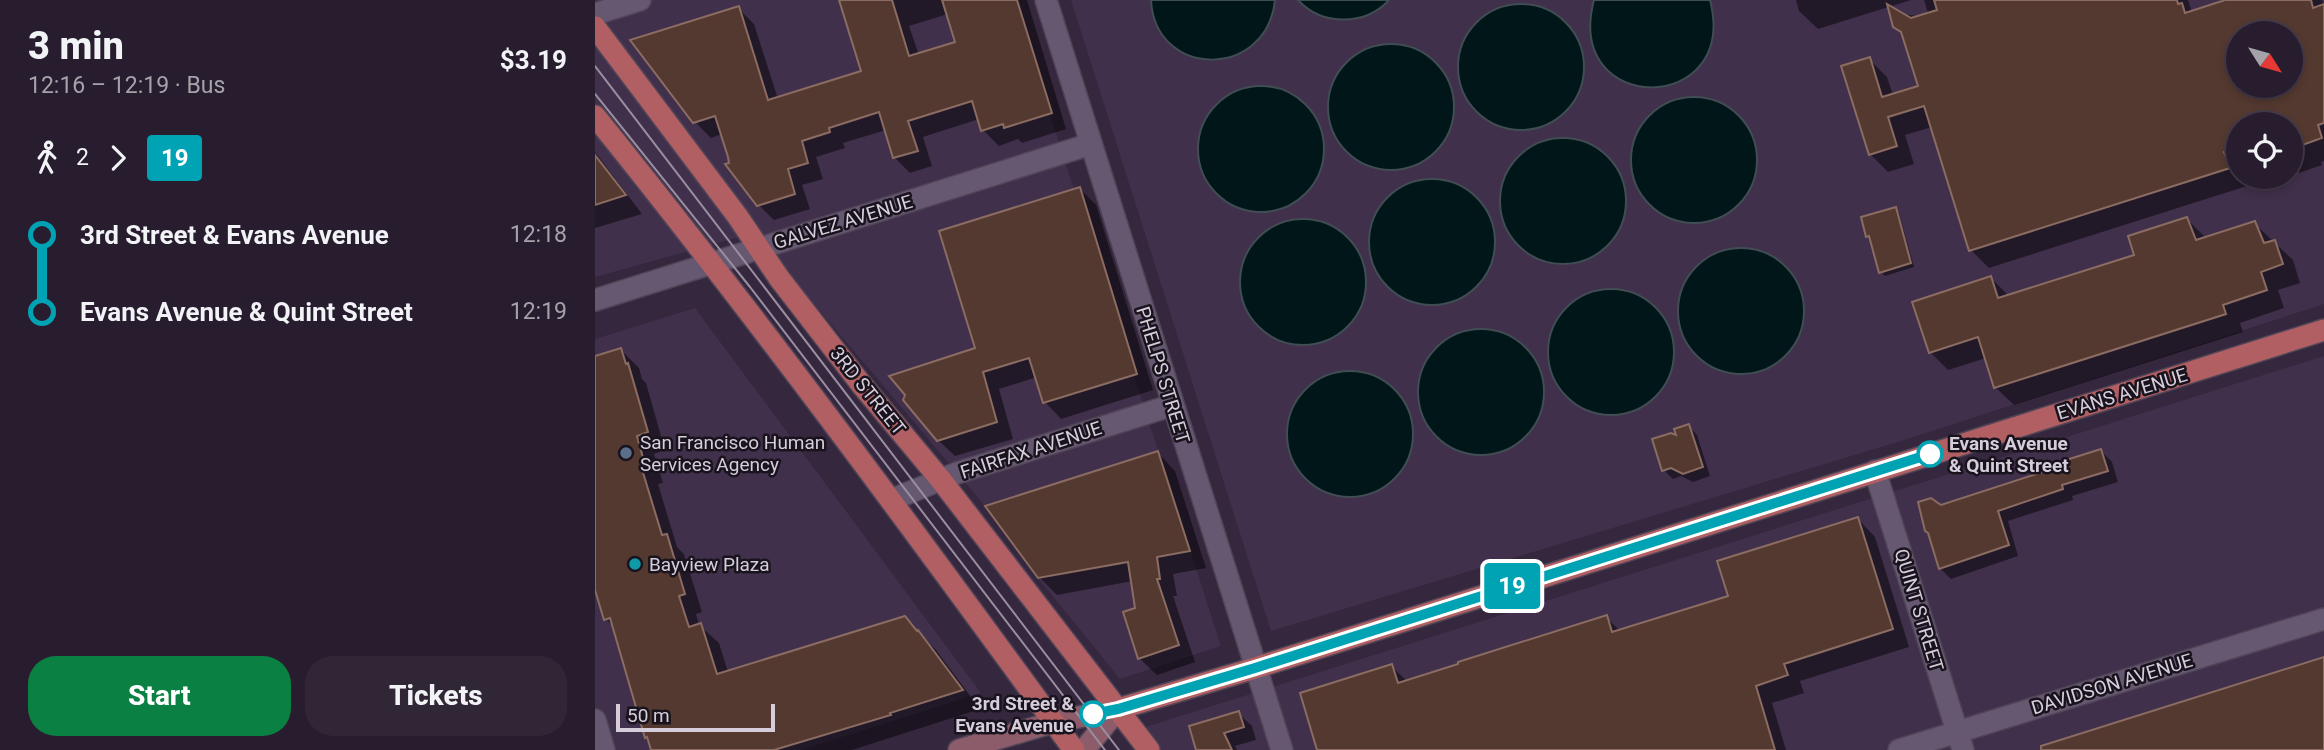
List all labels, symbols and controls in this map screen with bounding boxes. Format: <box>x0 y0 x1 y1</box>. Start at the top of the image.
north arrow <box>2226 21 2303 98</box>
map controls <box>2226 21 2303 189</box>
text: 3 min <box>28 24 124 68</box>
text: $3.19 <box>500 45 567 75</box>
text: 12:16 – 12:19 · Bus <box>28 72 225 99</box>
button: locate <box>2226 112 2303 189</box>
icon: walk <box>28 139 66 177</box>
icon: forward <box>99 139 137 177</box>
text: 2 <box>76 144 89 171</box>
text: 19 <box>161 144 188 172</box>
street label: GALVEZ AVENUE <box>771 190 915 254</box>
text: 3rd Street & Evans Avenue <box>80 220 389 250</box>
text: 12:18 <box>510 221 567 248</box>
text: Evans Avenue & Quint Street <box>80 297 413 327</box>
text: 12:19 <box>510 298 567 325</box>
street label: PHELPS STREET <box>1131 304 1195 446</box>
street label: 3RD STREET <box>825 342 911 440</box>
street label: EVANS AVENUE <box>2054 363 2190 425</box>
street label: FAIRFAX AVENUE <box>957 416 1105 484</box>
place label: San Francisco Human Services Agency <box>640 431 825 476</box>
place label: Evans Avenue & Quint Street <box>1949 432 2069 477</box>
marker: Evans Avenue & Quint Street <box>1917 441 1943 467</box>
marker: San Francisco Human Services Agency <box>618 445 634 461</box>
street label: QUINT STREET <box>1889 546 1949 674</box>
place label: Bayview Plaza <box>649 553 770 576</box>
marker: Bayview Plaza <box>627 556 643 572</box>
line badge: 19 <box>1481 563 1543 609</box>
text: 19 <box>1498 572 1526 600</box>
street label: DAVIDSON AVENUE <box>2029 648 2196 719</box>
button: Start <box>28 656 291 736</box>
button: Tickets <box>305 656 567 736</box>
place label: 3rd Street & Evans Avenue <box>955 692 1074 737</box>
scale bar <box>616 701 775 733</box>
marker: 3rd Street & Evans Avenue <box>1080 701 1106 727</box>
text: 50 m <box>627 704 670 727</box>

